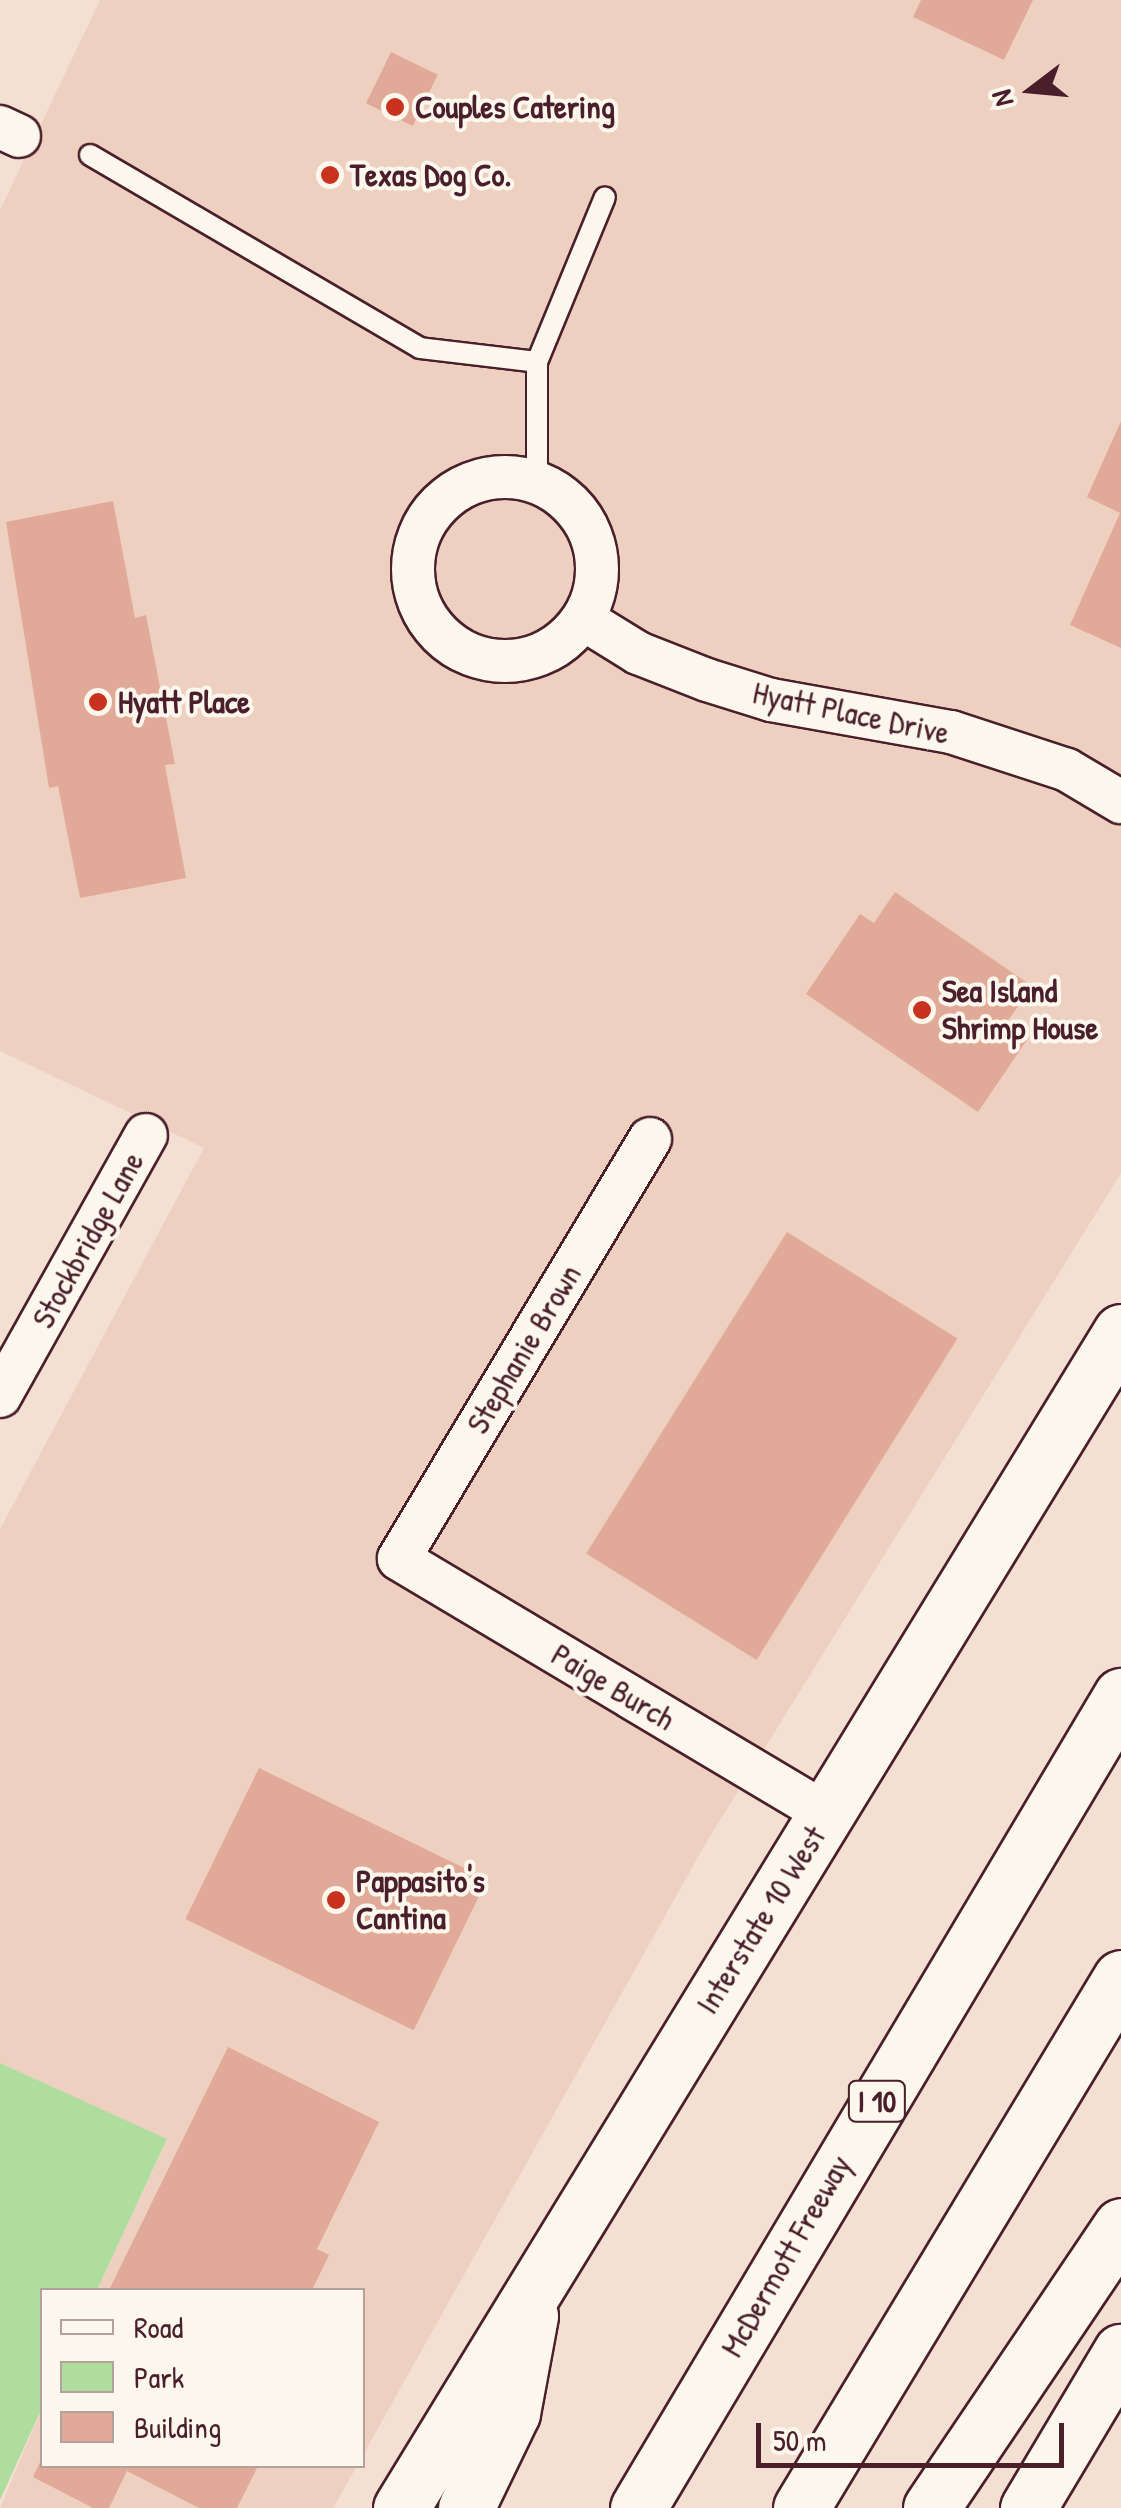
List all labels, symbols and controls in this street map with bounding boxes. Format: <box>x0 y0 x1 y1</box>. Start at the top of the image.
north arrow <box>981 40 1081 140</box>
text: N <box>982 86 1022 111</box>
place label: Couples Catering <box>415 88 615 126</box>
marker: Couples Catering <box>384 96 406 118</box>
place label: Texas Dog Co. <box>350 156 511 194</box>
marker: Texas Dog Co. <box>319 164 341 186</box>
street label: Hyatt Place Drive <box>749 673 953 753</box>
place label: Hyatt Place <box>118 683 250 721</box>
marker: Hyatt Place <box>87 691 109 713</box>
place label: Sea Island Shrimp House <box>942 973 1098 1048</box>
marker: Sea Island Shrimp House <box>911 999 933 1021</box>
street label: Stockbridge Lane <box>24 1145 152 1335</box>
street label: Stephanie Brown <box>458 1257 590 1441</box>
street label: Paige Burch <box>545 1635 681 1739</box>
street label: Interstate 10 West <box>688 1819 834 2021</box>
place label: Pappasito's Cantina <box>356 1863 485 1938</box>
marker: Pappasito's Cantina <box>325 1889 347 1911</box>
road number: I 10 <box>847 2076 907 2126</box>
street label: McDermott Freeway <box>713 2148 859 2364</box>
legend <box>40 2288 365 2468</box>
text: Road <box>134 2307 183 2347</box>
text: Park <box>134 2357 184 2397</box>
scale bar <box>761 2403 1068 2465</box>
text: Building <box>134 2407 221 2447</box>
text: 50 m <box>773 2420 826 2460</box>

